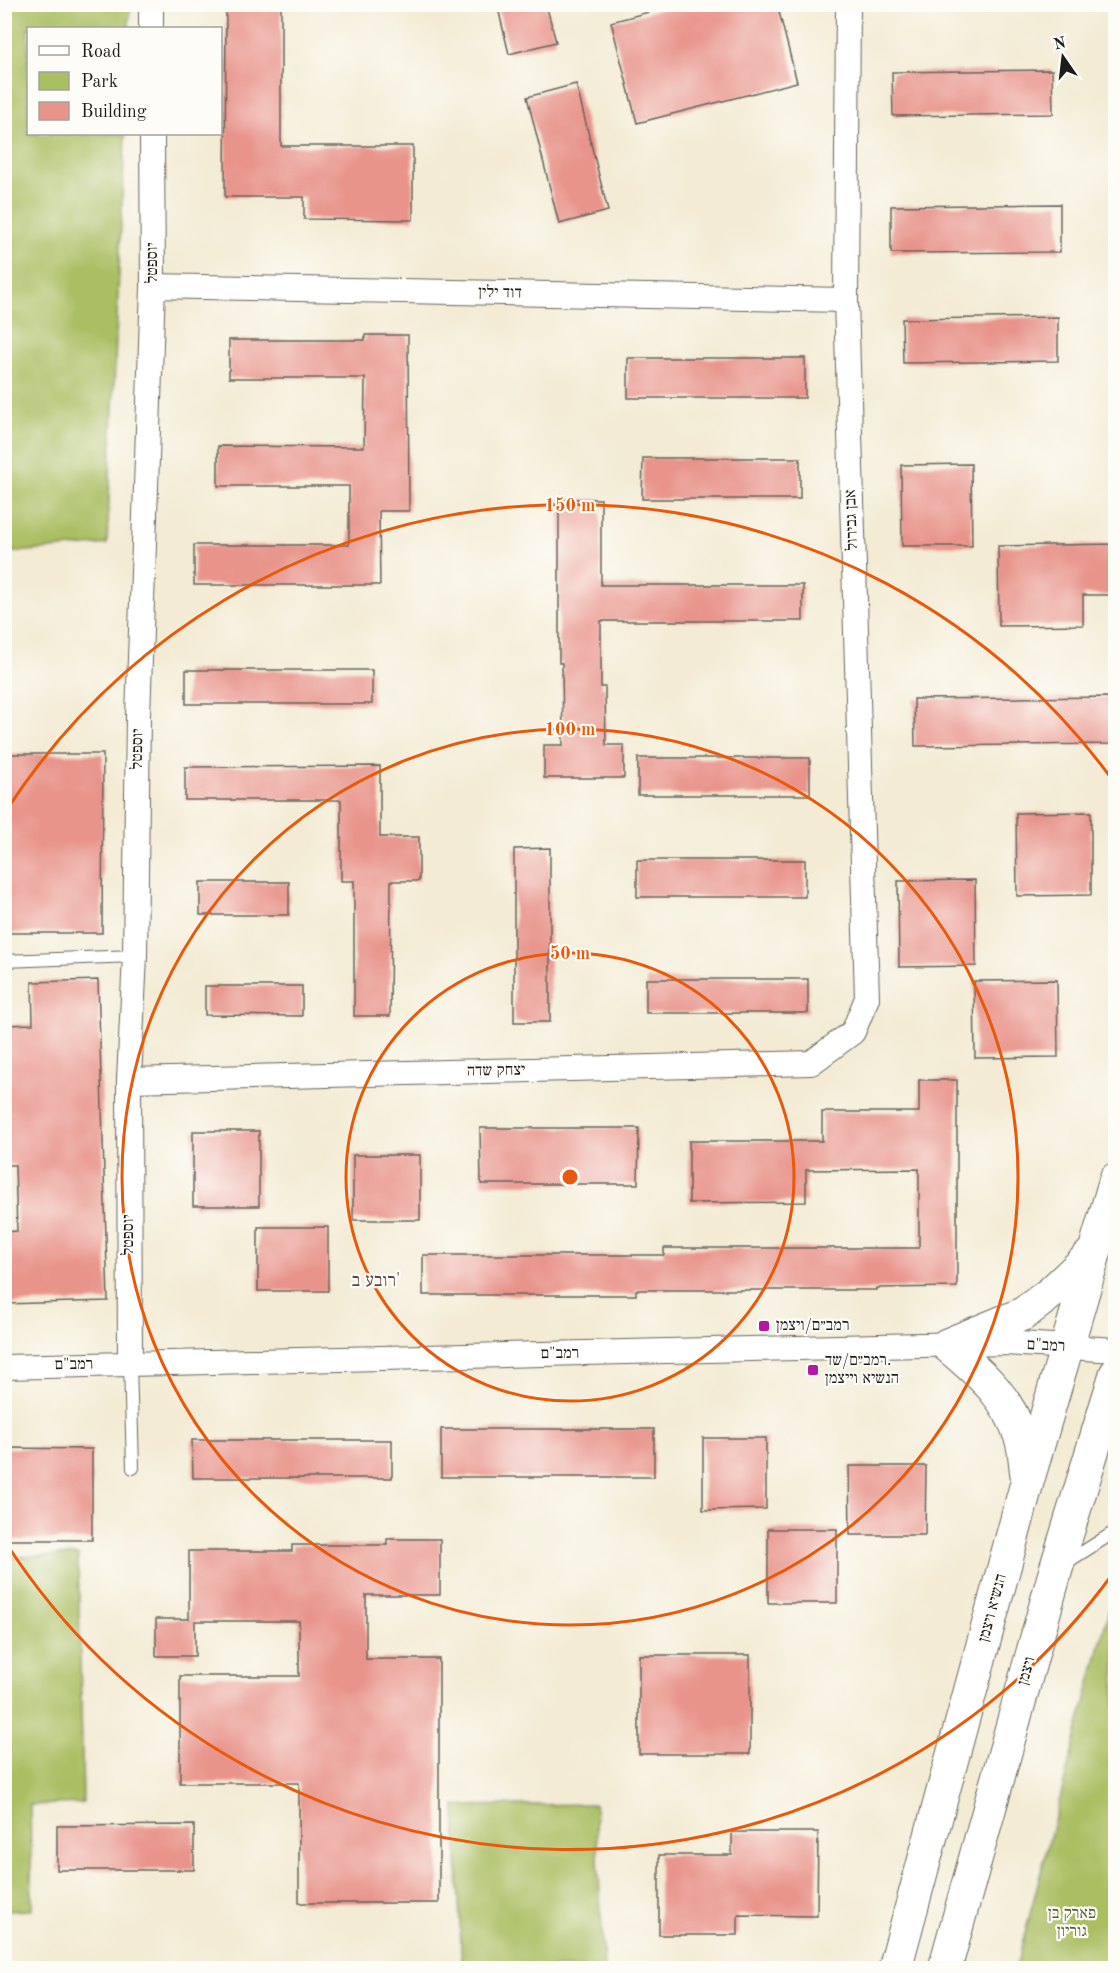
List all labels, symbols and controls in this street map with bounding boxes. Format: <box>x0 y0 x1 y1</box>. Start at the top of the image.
legend <box>27 27 222 135</box>
north arrow <box>1033 27 1093 87</box>
text: N <box>1052 35 1068 54</box>
text: Road <box>81 43 121 61</box>
text: Park <box>81 73 118 91</box>
text: Building <box>81 103 147 121</box>
street label: יוספטל <box>143 242 161 284</box>
street label: דוד ילין <box>478 283 522 301</box>
street label: אבן גבירול <box>841 489 861 551</box>
text: 150 m <box>545 497 595 515</box>
text: 100 m <box>545 721 595 739</box>
street label: יוספטל <box>128 728 146 770</box>
text: 50 m <box>550 945 590 963</box>
street label: יצחק שדה <box>467 1062 525 1080</box>
centre of rings <box>560 1167 580 1187</box>
street label: יוספטל <box>119 1214 137 1256</box>
district label: רובע ב' <box>352 1272 400 1290</box>
place label: רמב״ם/ויצמן <box>776 1318 850 1334</box>
marker: רמב״ם/ויצמן <box>757 1319 771 1333</box>
street label: רמב"ם <box>1026 1337 1066 1355</box>
street label: רמב"ם <box>540 1346 580 1362</box>
place label: רמב״ם/שד. הנשיא וייצמן <box>825 1353 899 1387</box>
street label: רמב"ם <box>54 1357 94 1373</box>
marker: רמב״ם/שד. הנשיא וייצמן <box>806 1363 820 1377</box>
street label: הנשיא ויצמן <box>976 1572 1010 1644</box>
street label: ויצמן <box>1015 1655 1039 1687</box>
park label: פארק בן גוריון <box>1048 1906 1096 1940</box>

